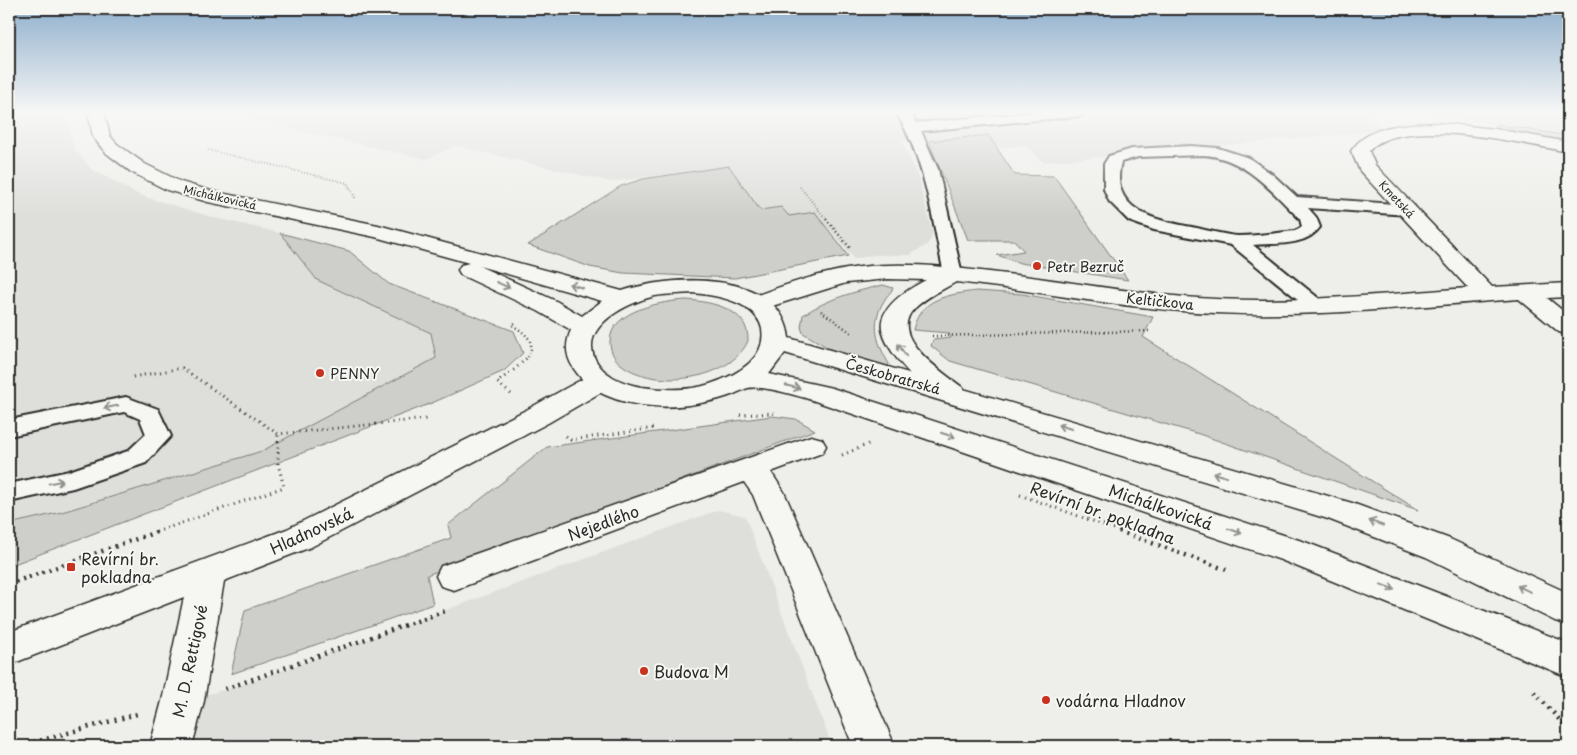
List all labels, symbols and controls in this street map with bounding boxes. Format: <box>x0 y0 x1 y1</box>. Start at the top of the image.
street label: Kmetská <box>1375 176 1419 222</box>
street label: Michálkovická <box>182 180 259 214</box>
place label: Petr Bezruč <box>1047 256 1124 277</box>
marker: Petr Bezruč <box>1031 260 1043 272</box>
one-way arrow <box>495 280 510 290</box>
one-way arrow <box>569 280 585 290</box>
street label: Keltičkova <box>1125 287 1195 315</box>
one-way arrow <box>897 343 907 357</box>
street label: Českobratrská <box>843 352 943 400</box>
place label: PENNY <box>330 363 379 384</box>
marker: PENNY <box>314 367 326 379</box>
one-way arrow <box>785 383 801 392</box>
one-way arrow <box>103 403 119 412</box>
one-way arrow <box>1057 422 1073 432</box>
one-way arrow <box>940 431 956 440</box>
one-way arrow <box>1213 470 1229 479</box>
street label: Revírní br. pokladna <box>1027 475 1180 550</box>
one-way arrow <box>48 477 64 486</box>
street label: Michálkovická <box>1106 477 1217 535</box>
street label: Nejedlého <box>564 498 642 546</box>
street label: Hladnovská <box>265 500 357 560</box>
one-way arrow <box>1368 518 1384 527</box>
one-way arrow <box>1227 527 1242 536</box>
place label: Revírní br. pokladna <box>81 546 159 588</box>
marker: Revírní br. pokladna <box>65 561 77 573</box>
one-way arrow <box>1380 583 1395 592</box>
one-way arrow <box>1517 583 1532 593</box>
street label: M. D. Rettigové <box>165 602 213 720</box>
place label: Budova M <box>654 659 729 683</box>
marker: Budova M <box>638 665 650 677</box>
place label: vodárna Hladnov <box>1056 688 1186 712</box>
marker: vodárna Hladnov <box>1040 694 1052 706</box>

